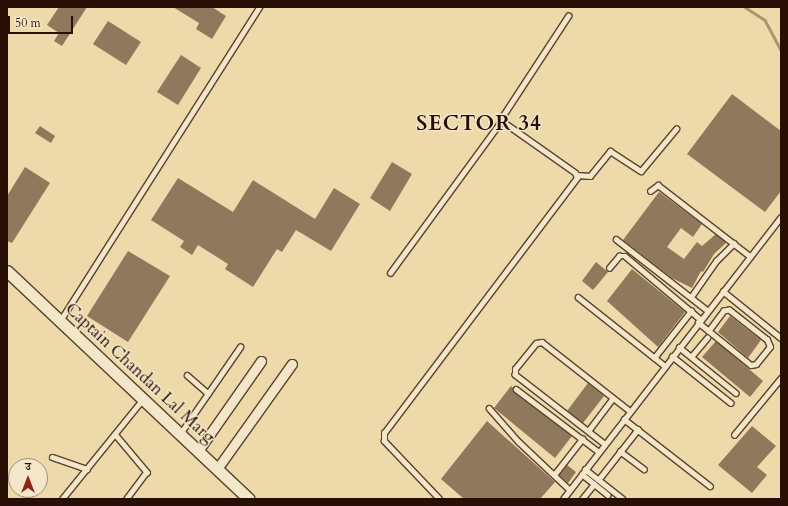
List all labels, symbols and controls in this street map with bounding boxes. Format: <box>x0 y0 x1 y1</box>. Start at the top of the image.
scale bar <box>10 8 75 34</box>
text: 50 m <box>15 15 41 31</box>
district label: SECTOR 34 <box>416 111 542 137</box>
street label: Captain Chandan Lal Marg <box>61 298 219 448</box>
north arrow <box>8 458 48 498</box>
text: उ <box>25 459 31 474</box>

